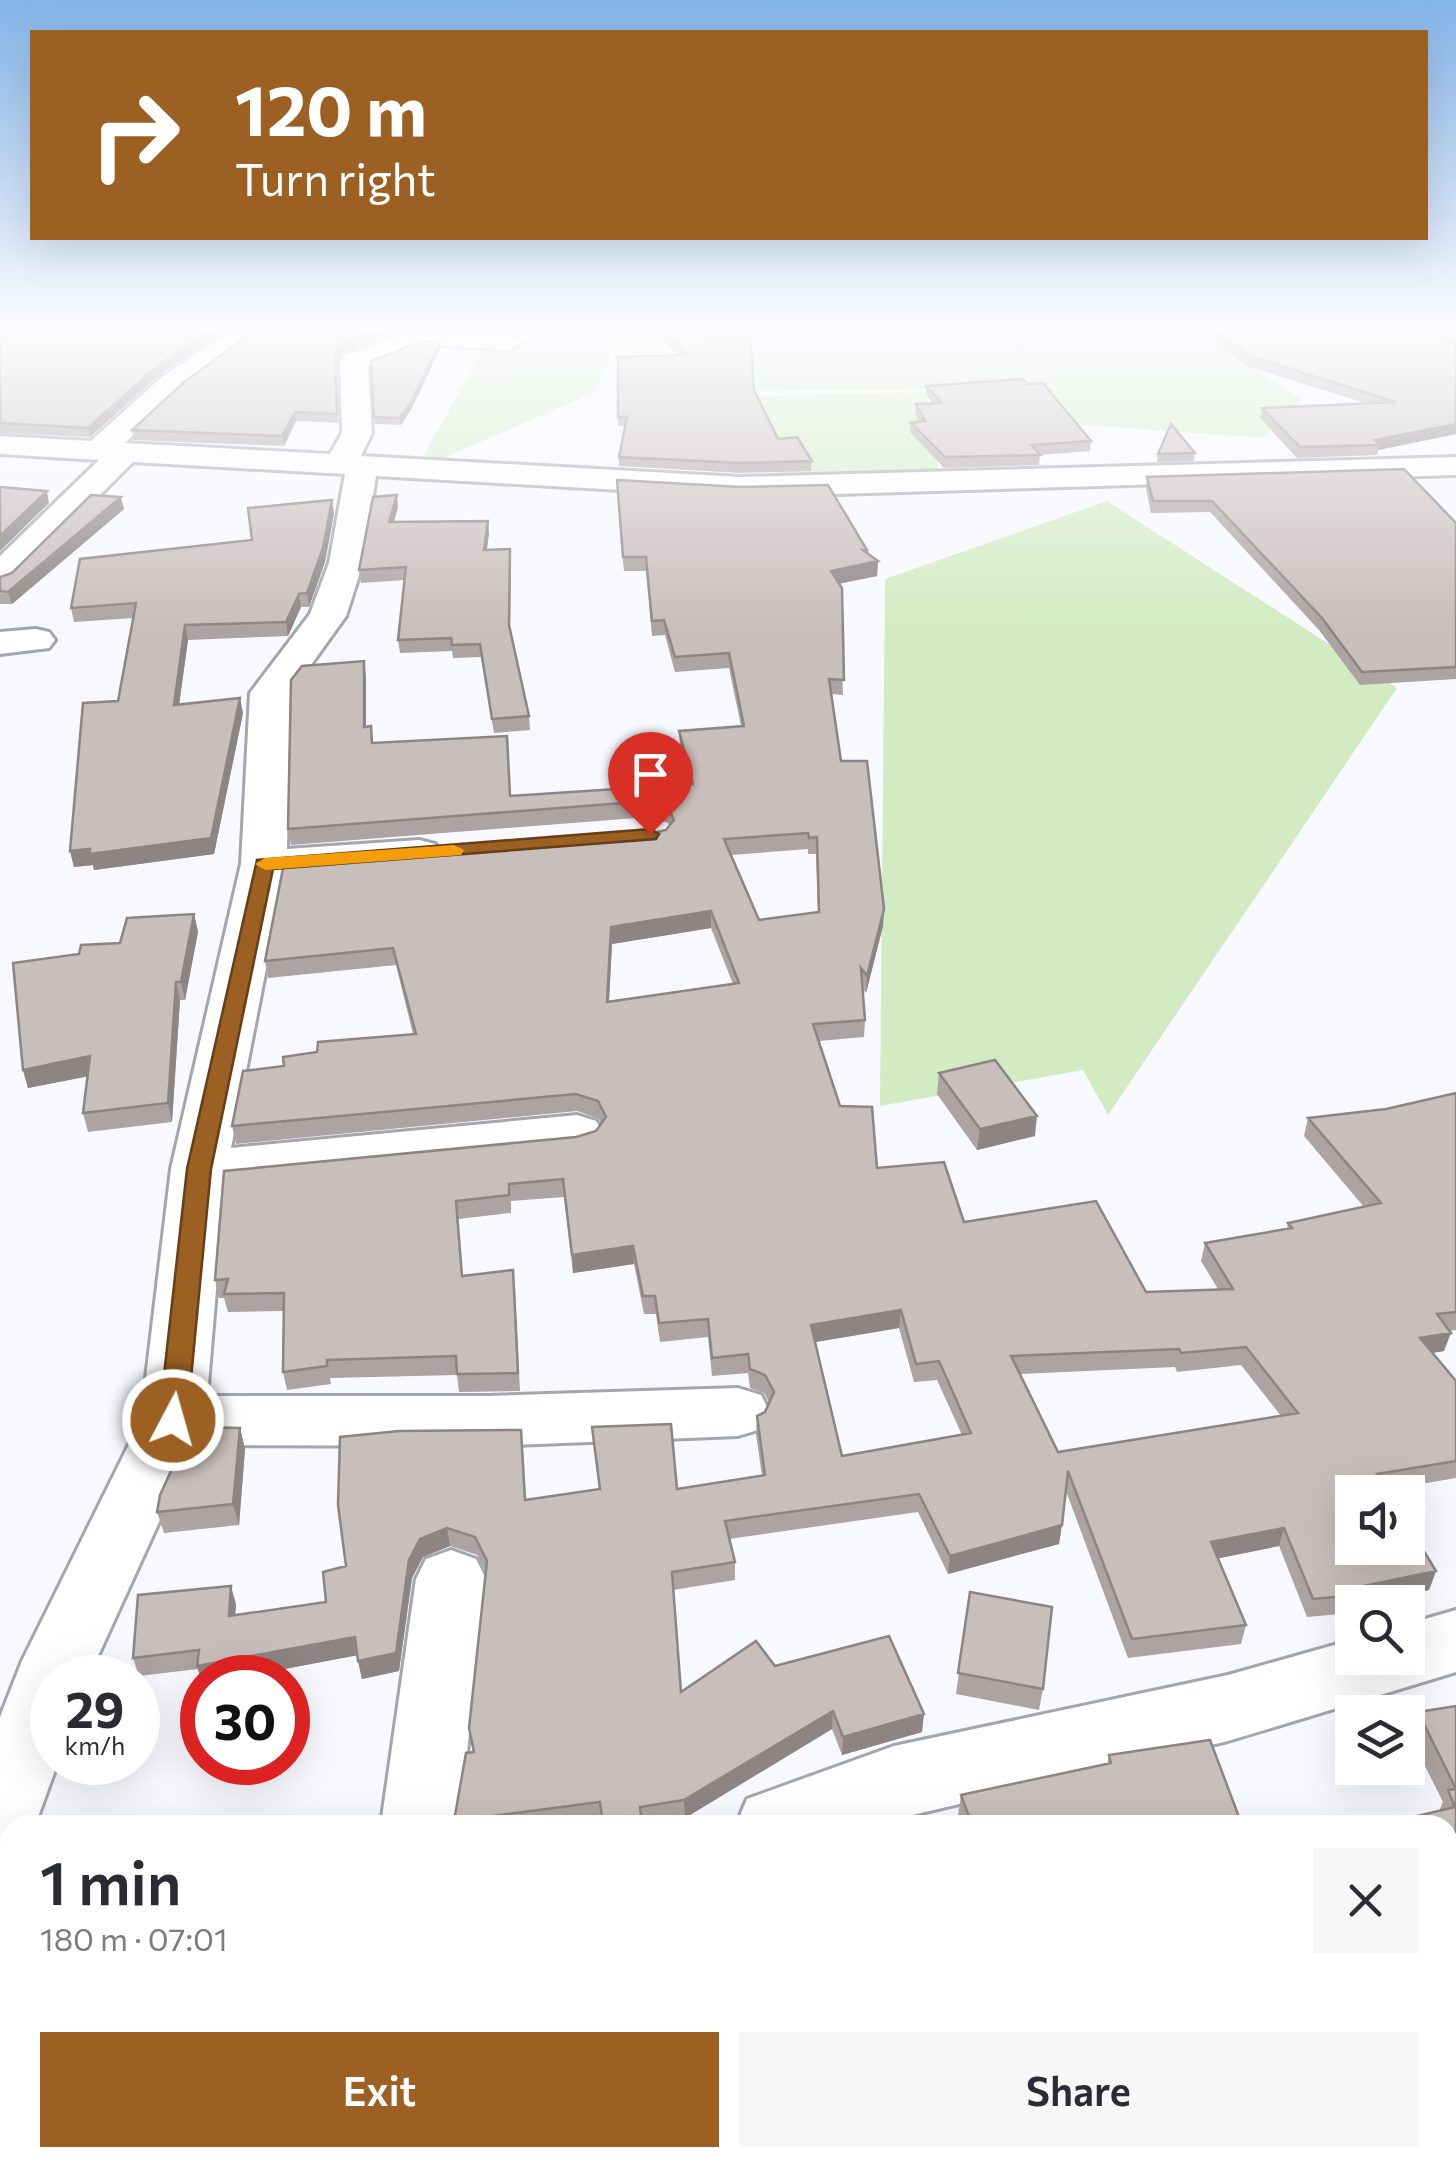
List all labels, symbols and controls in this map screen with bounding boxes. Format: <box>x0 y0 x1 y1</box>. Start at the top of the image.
text: 120 m <box>235 65 427 150</box>
icon: right <box>70 70 200 200</box>
text: Turn right <box>235 150 436 205</box>
pin <box>608 732 693 835</box>
icon: arrive <box>623 747 678 802</box>
position arrow <box>121 1368 225 1472</box>
map controls <box>1335 1475 1425 1785</box>
button: sound <box>1335 1475 1425 1565</box>
button: search <box>1335 1585 1425 1675</box>
speed limit sign: 30 <box>180 1655 310 1785</box>
text: 29 <box>65 1677 124 1738</box>
button: layers <box>1335 1695 1425 1785</box>
text: km/h <box>65 1730 125 1760</box>
text: 1 min <box>40 1844 181 1917</box>
button: close <box>1313 1848 1418 1953</box>
text: 180 m · 07:01 <box>40 1918 228 1958</box>
button: Exit <box>40 2032 719 2147</box>
button: Share <box>739 2032 1418 2147</box>

